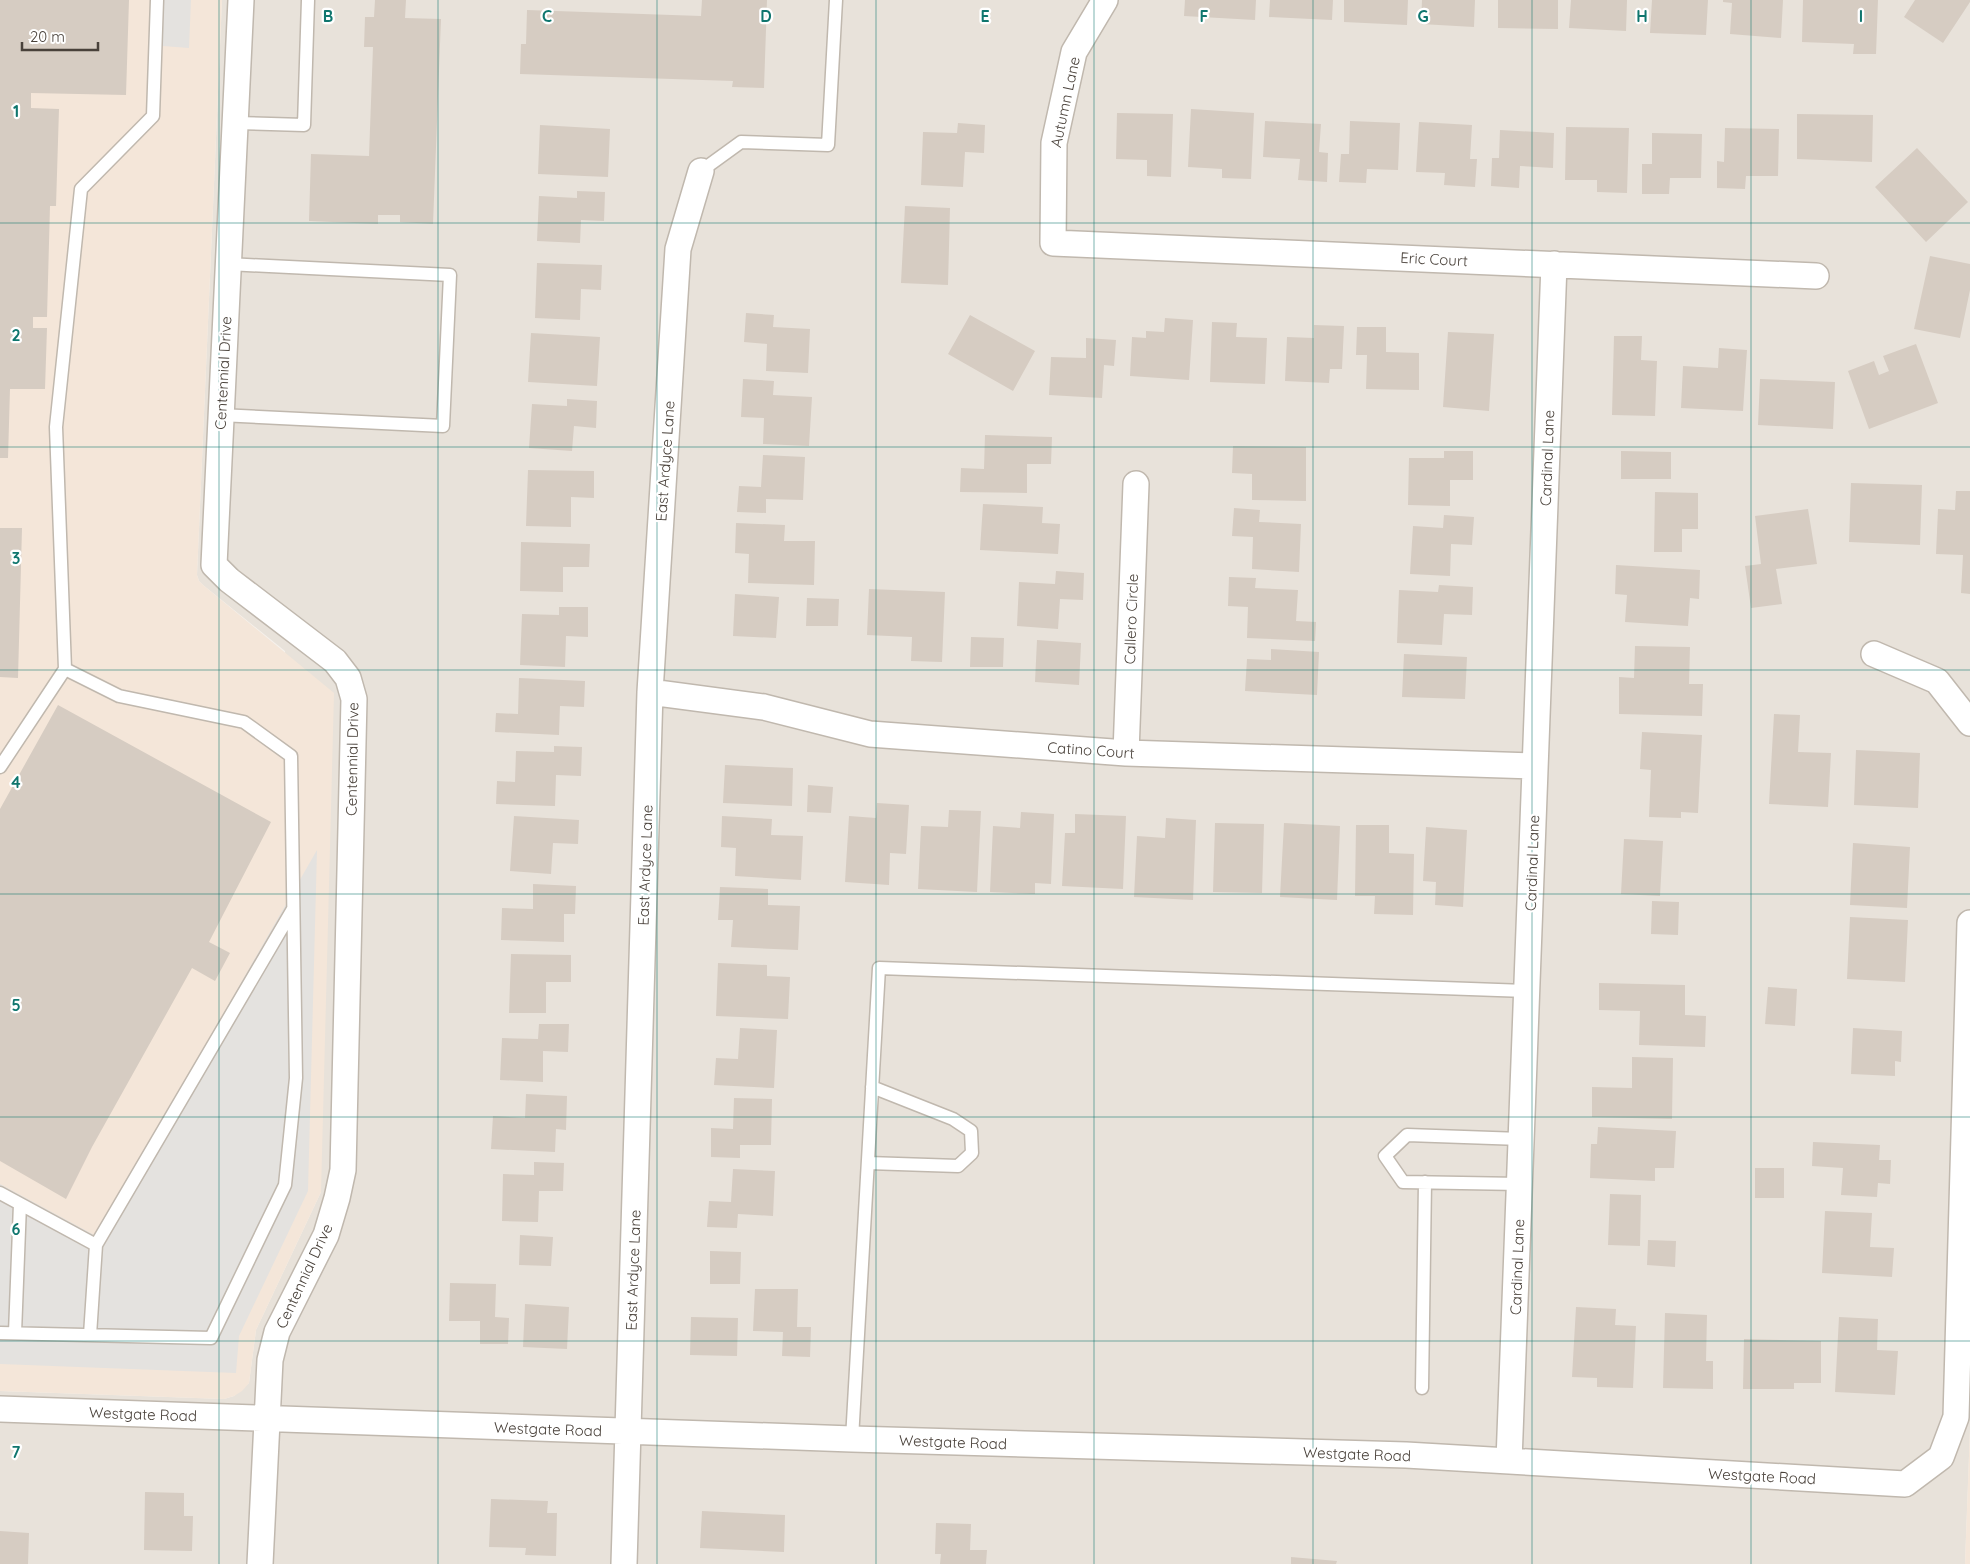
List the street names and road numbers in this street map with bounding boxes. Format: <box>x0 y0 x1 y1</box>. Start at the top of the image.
street label: Autumn Lane <box>1046 55 1084 149</box>
street label: Eric Court <box>1400 248 1468 270</box>
street label: Centennial Drive <box>211 316 235 430</box>
street label: East Ardyce Lane <box>651 400 679 522</box>
street label: Cardinal Lane <box>1536 410 1558 506</box>
street label: Callero Circle <box>1120 573 1142 665</box>
street label: Centennial Drive <box>342 702 362 816</box>
street label: Catino Court <box>1047 737 1135 763</box>
street label: East Ardyce Lane <box>633 804 657 926</box>
street label: Cardinal Lane <box>1521 815 1543 911</box>
street label: East Ardyce Lane <box>621 1209 645 1331</box>
street label: Cardinal Lane <box>1506 1219 1528 1315</box>
street label: Centennial Drive <box>271 1220 337 1332</box>
street label: Westgate Road <box>89 1403 197 1425</box>
street label: Westgate Road <box>494 1418 602 1440</box>
street label: Westgate Road <box>899 1431 1007 1453</box>
street label: Westgate Road <box>1303 1443 1411 1465</box>
street label: Westgate Road <box>1708 1464 1816 1488</box>

